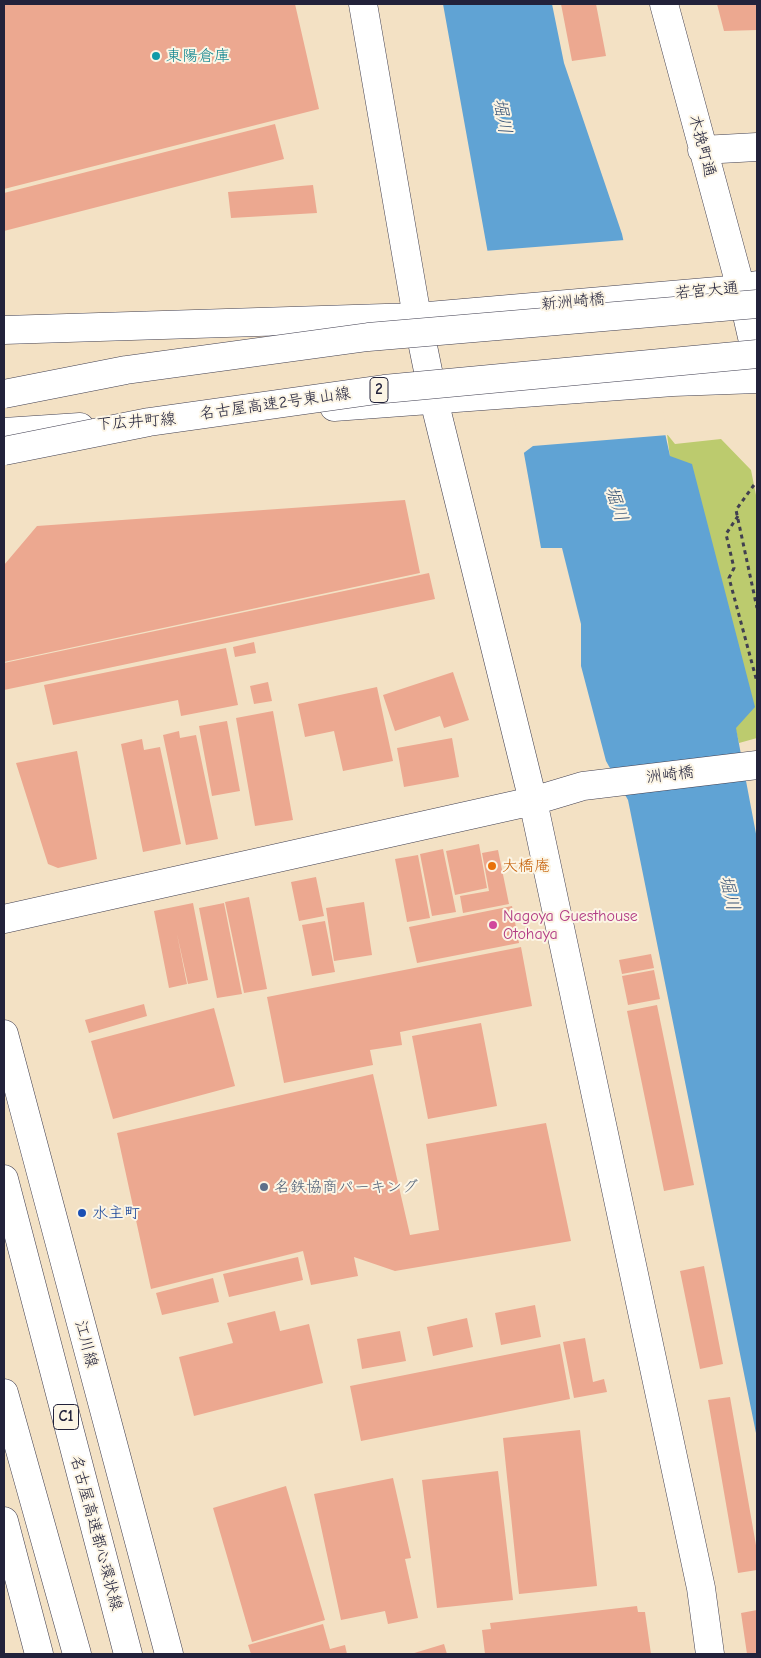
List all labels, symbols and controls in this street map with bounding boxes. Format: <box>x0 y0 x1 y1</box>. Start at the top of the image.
place label: 東陽倉庫 <box>166 46 230 66</box>
marker: 東陽倉庫 <box>150 50 162 62</box>
water label: 堀川 <box>488 96 516 136</box>
street label: 木挽町通 <box>684 113 720 179</box>
street label: 若宮大通 <box>674 279 740 303</box>
street label: 新洲崎橋 <box>540 290 606 314</box>
road number: 2 <box>370 378 388 402</box>
street label: 名古屋高速2号東山線 <box>198 384 352 424</box>
street label: 下広井町線 <box>95 410 177 434</box>
water label: 堀川 <box>600 484 632 524</box>
street label: 洲崎橋 <box>645 763 695 787</box>
place label: 大橋庵 <box>502 856 550 876</box>
marker: 大橋庵 <box>486 860 498 872</box>
water label: 堀川 <box>714 873 744 913</box>
place label: Nagoya Guesthouse Otohaya <box>503 906 638 944</box>
marker: Nagoya Guesthouse Otohaya <box>487 919 499 931</box>
place label: 名鉄協商パーキング <box>274 1177 418 1197</box>
marker: 名鉄協商パーキング <box>258 1181 270 1193</box>
place label: 水主町 <box>92 1203 140 1223</box>
marker: 水主町 <box>76 1207 88 1219</box>
street label: 江川線 <box>71 1318 101 1370</box>
road number: C1 <box>54 1404 78 1430</box>
street label: 名古屋高速都心環状線 <box>66 1453 126 1613</box>

